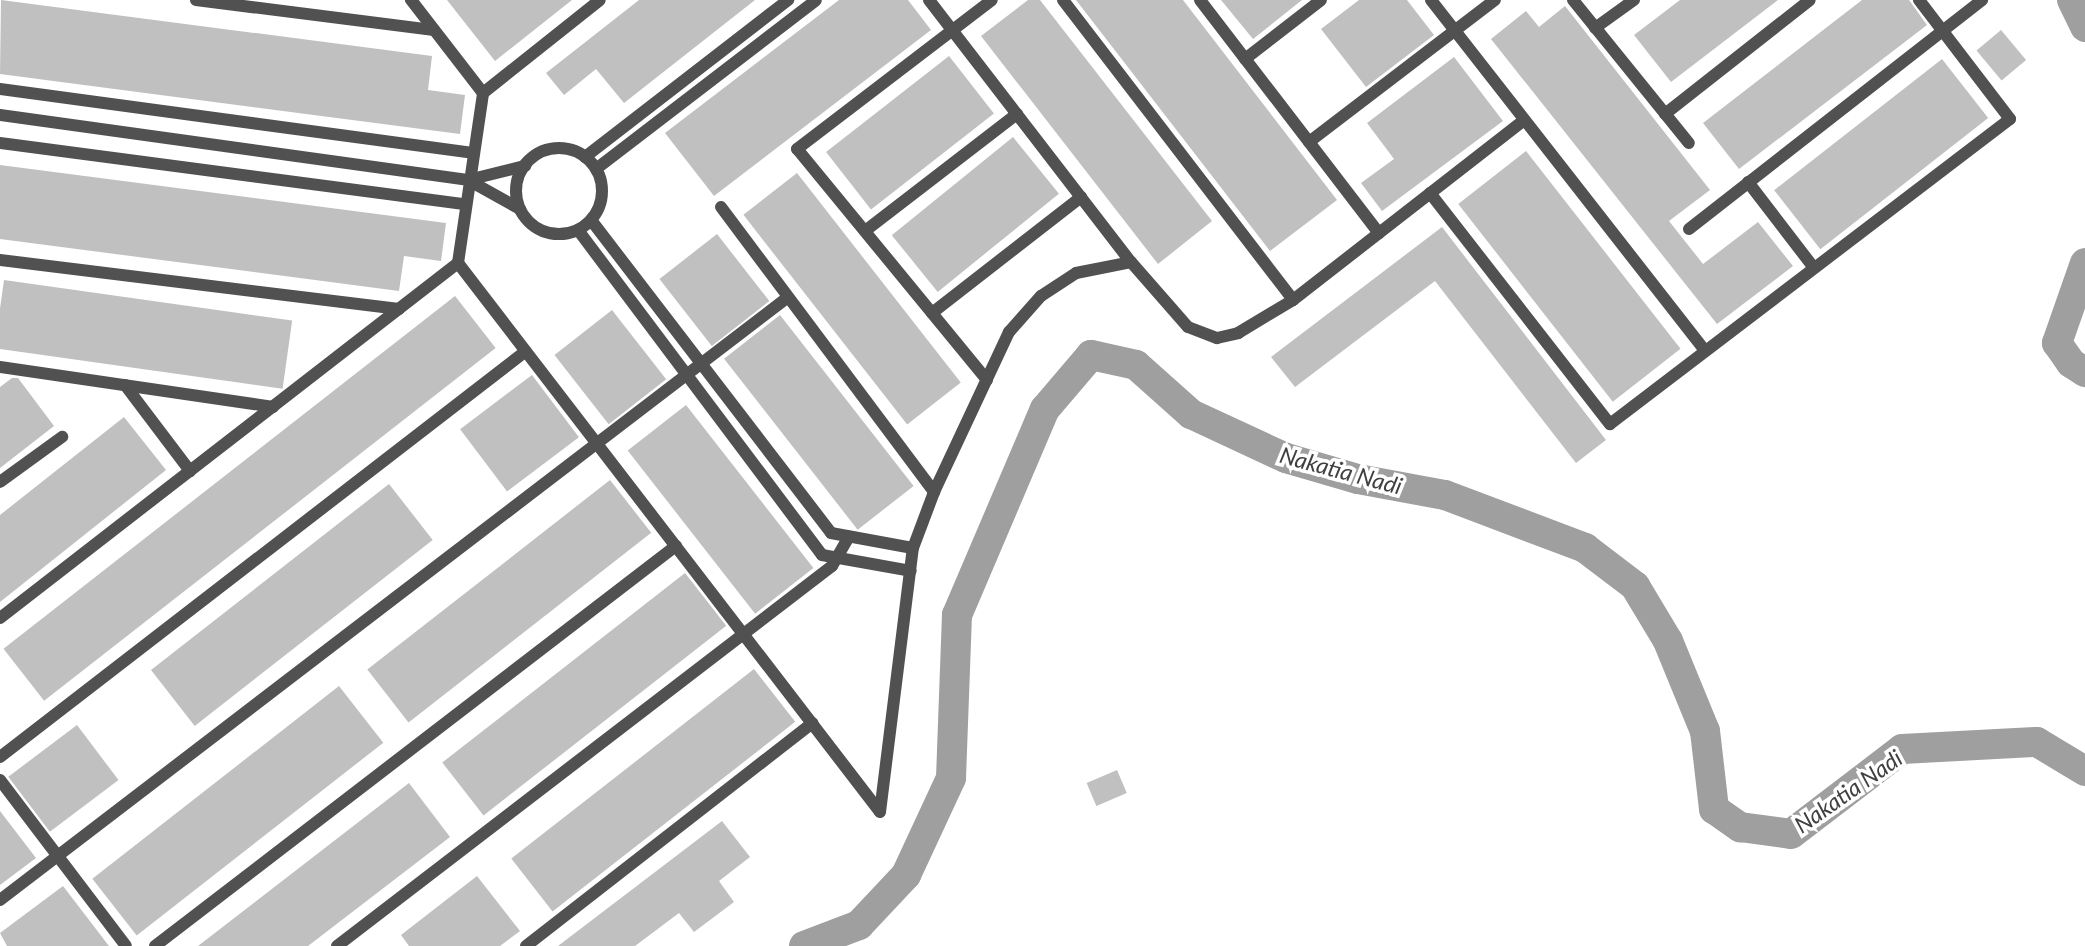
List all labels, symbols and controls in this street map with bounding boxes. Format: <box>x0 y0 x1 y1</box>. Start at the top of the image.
water label: Nakatia Nadi <box>1277 440 1405 500</box>
water label: Nakatia Nadi <box>1789 744 1907 838</box>

